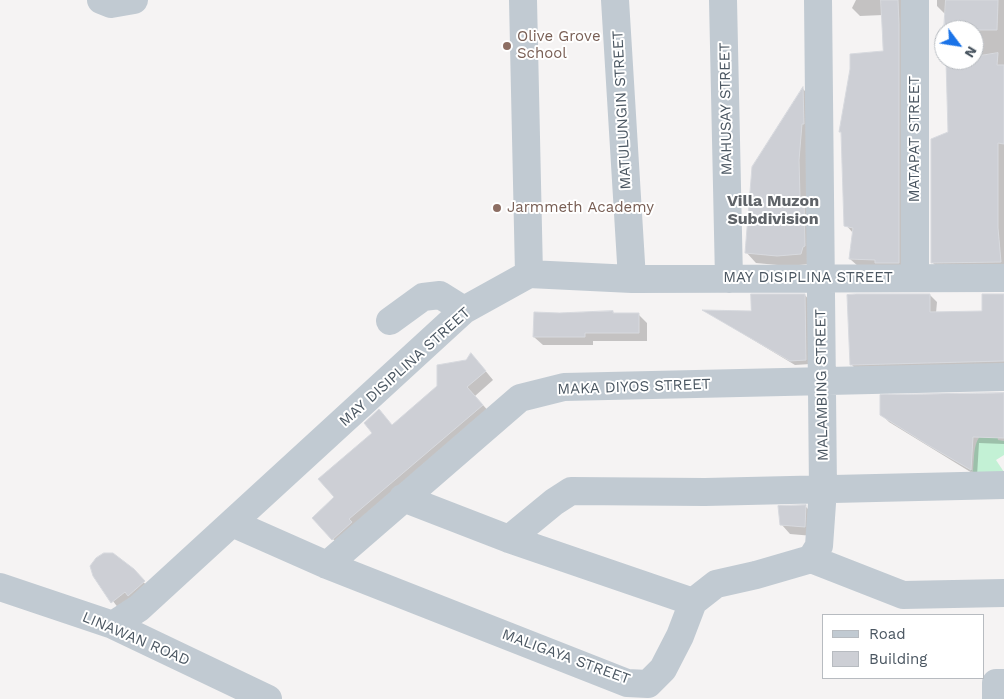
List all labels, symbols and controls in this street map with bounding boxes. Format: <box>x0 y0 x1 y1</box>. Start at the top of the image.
north arrow <box>934 20 984 70</box>
place label: Olive Grove School <box>517 28 601 63</box>
street label: MATULUNGIN STREET <box>609 30 635 190</box>
marker: Olive Grove School <box>501 40 513 52</box>
street label: MAHUSAY STREET <box>716 42 736 176</box>
text: N <box>961 44 981 61</box>
street label: MATAPAT STREET <box>906 76 924 202</box>
district label: Villa Muzon Subdivision <box>727 191 819 229</box>
place label: Jarmmeth Academy <box>507 199 654 217</box>
marker: Jarmmeth Academy <box>491 202 503 214</box>
street label: MAY DISIPLINA STREET <box>723 269 893 287</box>
street label: MAY DISIPLINA STREET <box>336 304 474 430</box>
street label: MALAMBING STREET <box>812 309 832 461</box>
street label: MAKA DIYOS STREET <box>557 375 711 399</box>
street label: LINAWAN ROAD <box>80 608 192 670</box>
legend <box>822 614 984 679</box>
street label: MALIGAYA STREET <box>500 625 632 689</box>
text: Road <box>869 625 906 643</box>
text: Building <box>869 650 927 668</box>

